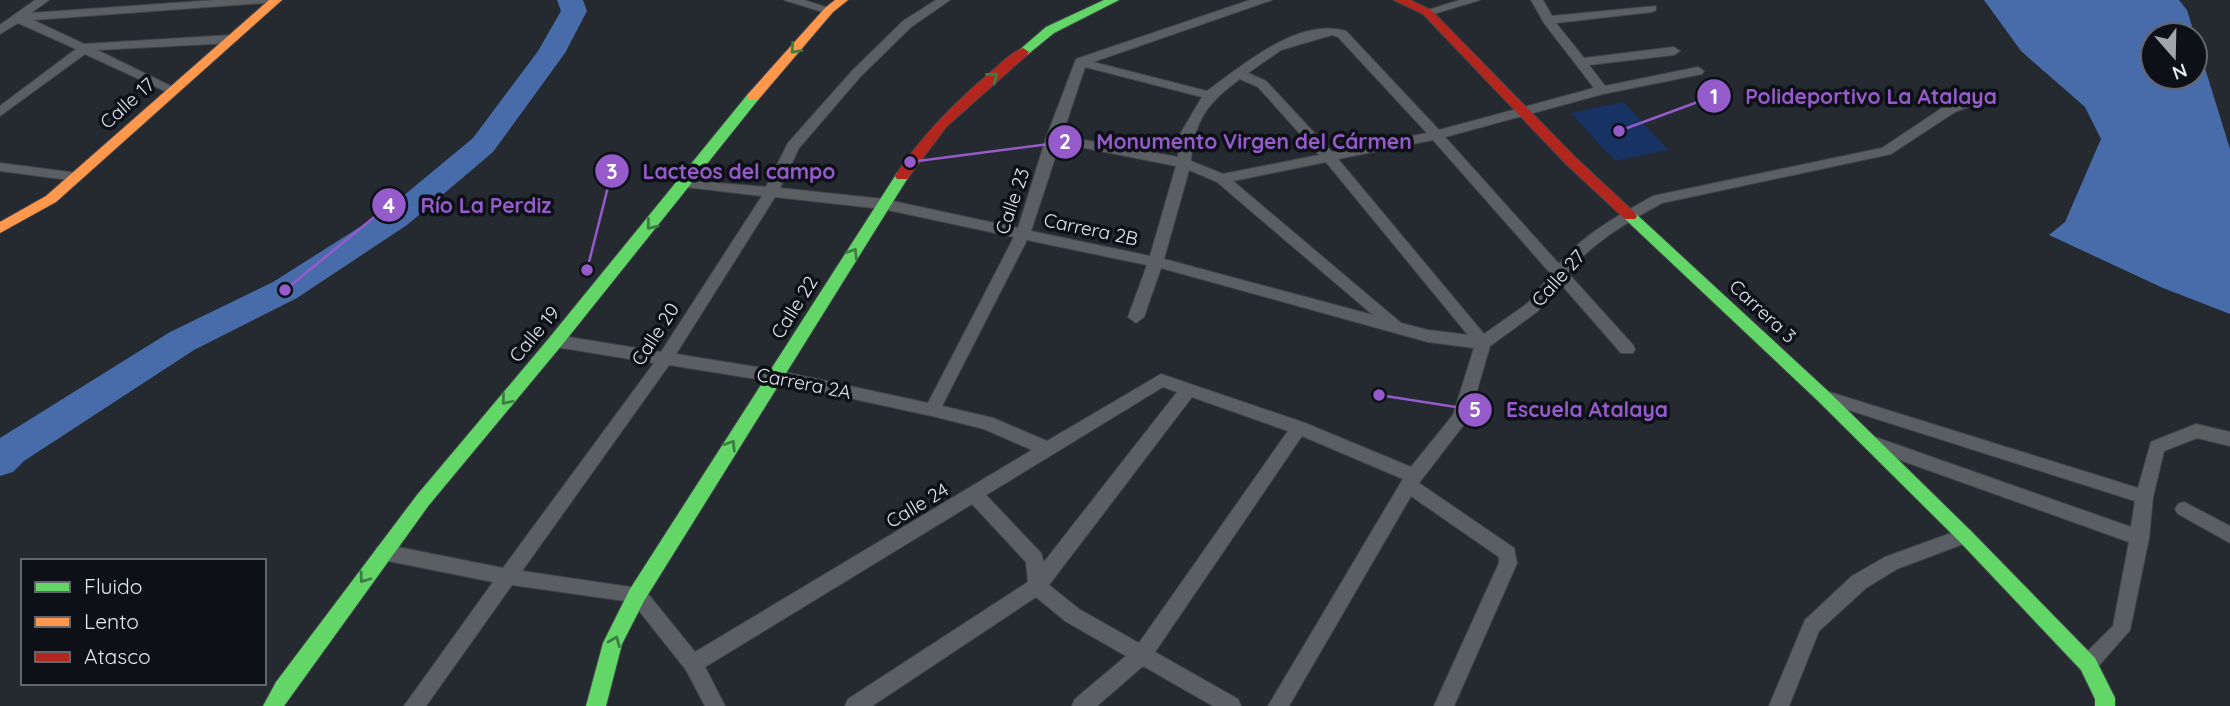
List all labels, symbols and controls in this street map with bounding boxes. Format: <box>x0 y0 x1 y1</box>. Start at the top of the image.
north arrow <box>2139 21 2209 91</box>
one-way arrow <box>791 41 803 54</box>
text: N <box>2169 58 2190 86</box>
street label: Calle 17 <box>95 72 159 134</box>
one-way arrow <box>986 72 998 85</box>
callout: Polideportivo La Atalaya <box>1696 75 2011 117</box>
text: 1 <box>1710 83 1718 109</box>
text: Polideportivo La Atalaya <box>1745 83 1997 109</box>
callout: Monumento Virgen del Cármen <box>1047 121 1426 163</box>
text: 2 <box>1059 128 1071 154</box>
text: Monumento Virgen del Cármen <box>1096 128 1412 154</box>
callout: Lacteos del campo <box>594 150 850 192</box>
text: 3 <box>606 158 618 184</box>
text: Lacteos del campo <box>643 158 835 184</box>
street label: Calle 23 <box>989 165 1035 237</box>
callout: Río La Perdiz <box>372 184 566 226</box>
text: 4 <box>383 192 395 218</box>
text: Río La Perdiz <box>420 192 552 218</box>
street label: Carrera 2B <box>1042 207 1140 251</box>
one-way arrow <box>646 217 659 229</box>
street label: Calle 27 <box>1526 244 1590 311</box>
one-way arrow <box>844 248 857 261</box>
street label: Calle 22 <box>765 271 823 343</box>
street label: Carrera 3 <box>1725 274 1801 348</box>
street label: Calle 20 <box>626 298 684 370</box>
street label: Calle 19 <box>504 301 564 367</box>
street label: Carrera 2A <box>755 362 853 404</box>
callout: Escuela Atalaya <box>1457 389 1682 431</box>
one-way arrow <box>502 392 514 405</box>
text: 5 <box>1469 396 1481 422</box>
text: Escuela Atalaya <box>1506 396 1668 422</box>
one-way arrow <box>723 440 736 453</box>
street label: Calle 24 <box>881 477 953 533</box>
legend <box>21 559 266 685</box>
one-way arrow <box>360 570 372 583</box>
text: Fluido <box>84 573 142 599</box>
text: Lento <box>84 608 139 634</box>
one-way arrow <box>607 635 621 647</box>
text: Atasco <box>84 643 151 669</box>

